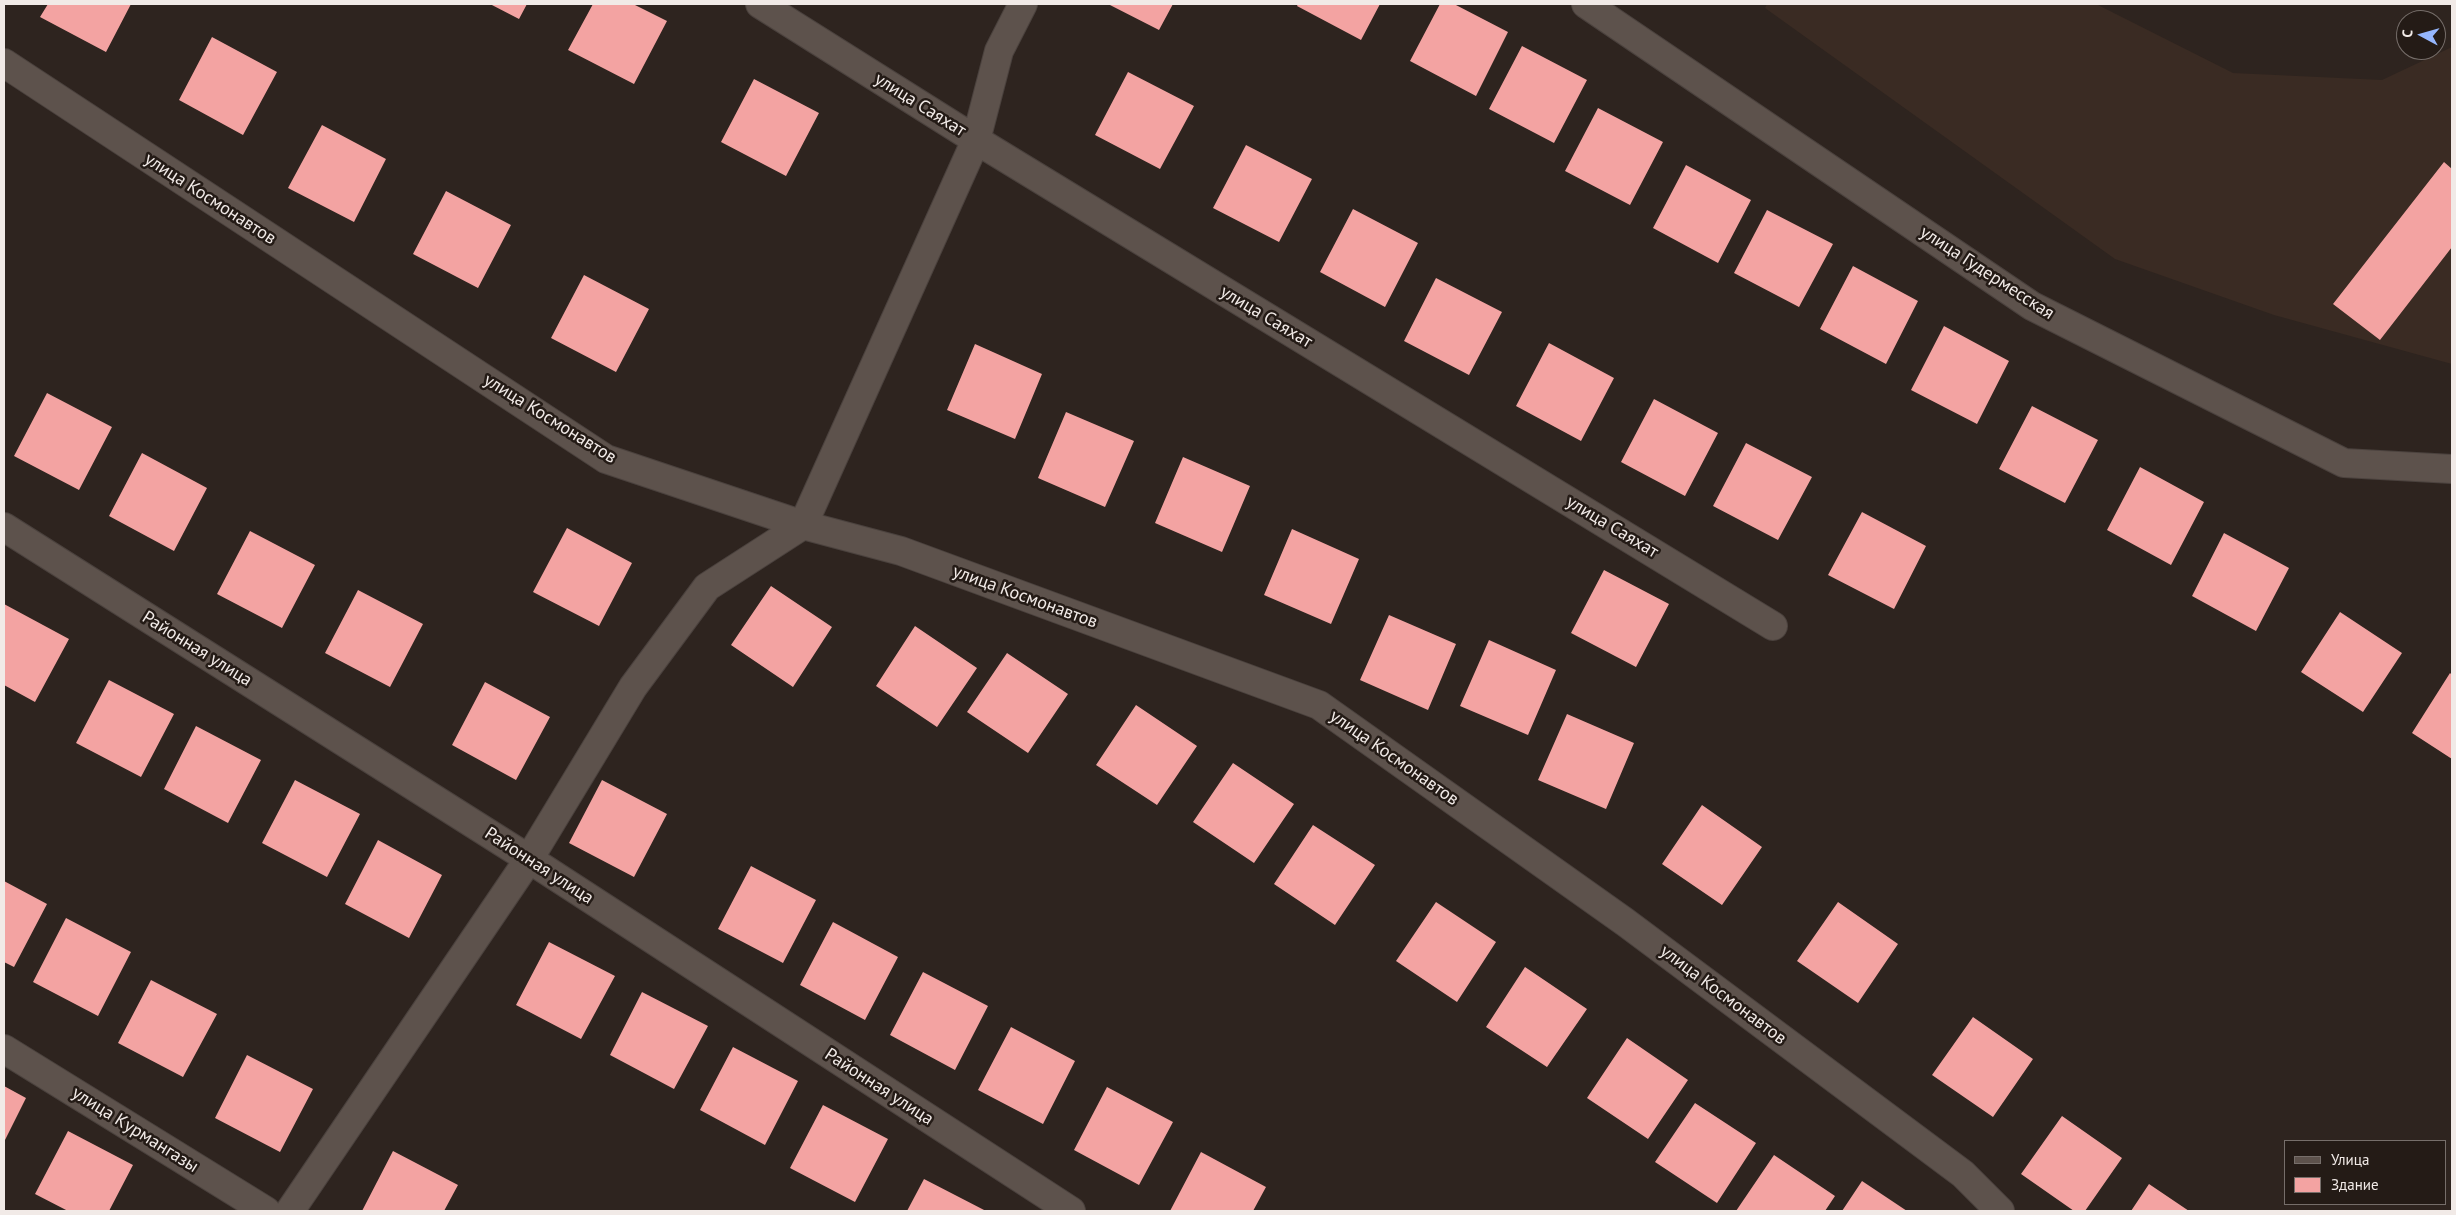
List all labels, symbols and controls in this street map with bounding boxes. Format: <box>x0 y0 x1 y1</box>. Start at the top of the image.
north arrow <box>2396 10 2446 60</box>
text: С <box>2398 29 2416 38</box>
street label: улица Саяхат <box>870 68 970 142</box>
street label: улица Космонавтов <box>140 148 280 250</box>
street label: улица Гудермесская <box>1916 222 2058 324</box>
street label: улица Саяхат <box>1216 281 1316 353</box>
street label: улица Космонавтов <box>480 369 620 469</box>
street label: улица Саяхат <box>1562 491 1662 563</box>
street label: улица Космонавтов <box>950 561 1100 633</box>
street label: Районная улица <box>138 607 256 691</box>
street label: улица Космонавтов <box>1325 705 1463 811</box>
street label: Районная улица <box>481 823 597 909</box>
street label: улица Космонавтов <box>1656 940 1790 1050</box>
street label: Районная улица <box>821 1044 937 1130</box>
street label: улица Курмангазы <box>68 1082 202 1178</box>
legend <box>2284 1140 2446 1205</box>
text: Улица <box>2331 1150 2369 1169</box>
text: Здание <box>2331 1175 2379 1194</box>

